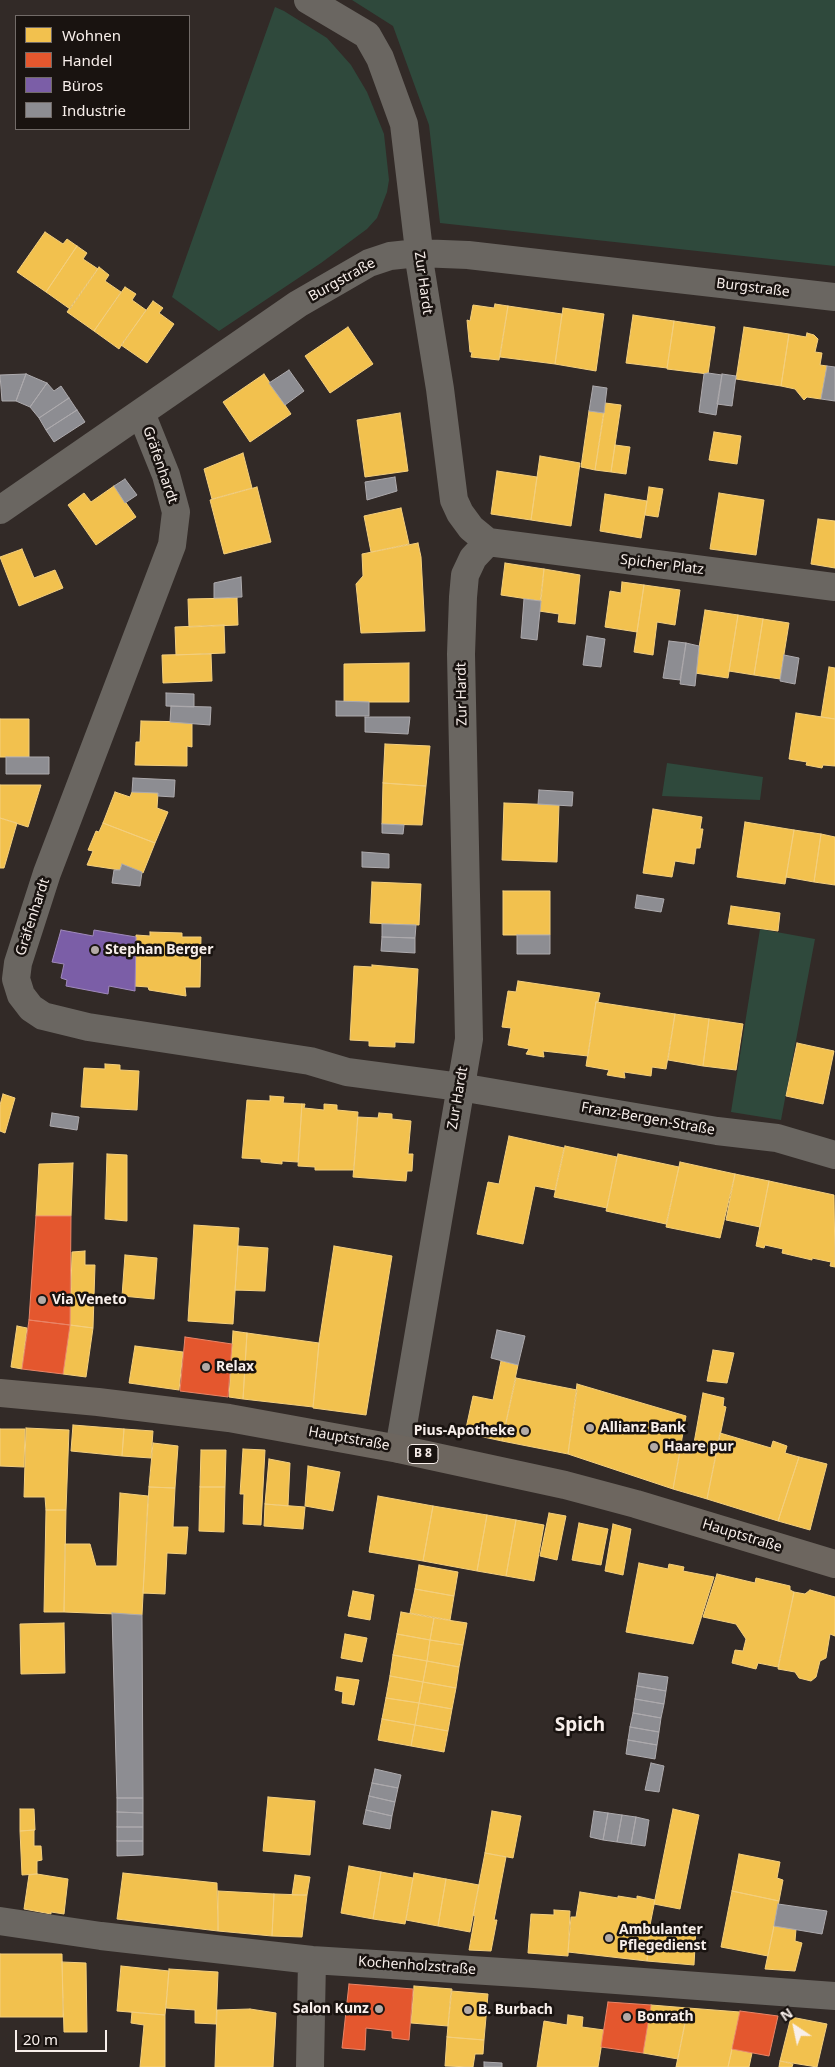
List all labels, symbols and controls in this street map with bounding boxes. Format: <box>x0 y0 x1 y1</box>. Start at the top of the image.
legend <box>15 15 190 130</box>
text: Wohnen <box>62 25 121 45</box>
text: Handel <box>62 50 112 70</box>
text: Büros <box>62 75 103 95</box>
text: Industrie <box>62 100 126 120</box>
street label: Zur Hardt <box>410 250 436 316</box>
street label: Burgstraße <box>306 255 378 305</box>
street label: Burgstraße <box>715 275 791 301</box>
street label: Gräfenhardt <box>139 424 181 506</box>
street label: Spicher Platz <box>619 552 705 578</box>
street label: Zur Hardt <box>453 662 471 726</box>
street label: Gräfenhardt <box>13 876 53 958</box>
place label: Stephan Berger <box>105 942 213 958</box>
marker: Stephan Berger <box>89 944 101 956</box>
street label: Zur Hardt <box>444 1065 472 1131</box>
street label: Franz-Bergen-Straße <box>580 1099 716 1139</box>
place label: Via Veneto <box>52 1292 127 1308</box>
marker: Via Veneto <box>36 1294 48 1306</box>
place label: Relax <box>216 1359 254 1375</box>
marker: Relax <box>200 1361 212 1373</box>
place label: Allianz Bank <box>600 1420 686 1436</box>
marker: Allianz Bank <box>584 1422 596 1434</box>
place label: Pius-Apotheke <box>414 1423 515 1439</box>
street label: Hauptstraße <box>307 1424 391 1454</box>
marker: Pius-Apotheke <box>519 1425 531 1437</box>
place label: Haare pur <box>664 1439 734 1455</box>
marker: Haare pur <box>648 1441 660 1453</box>
road number: B 8 <box>408 1445 438 1464</box>
street label: Hauptstraße <box>700 1516 784 1556</box>
district label: Spich <box>555 1715 605 1737</box>
place label: Ambulanter Pflegedienst <box>619 1922 707 1954</box>
marker: Ambulanter Pflegedienst <box>603 1932 615 1944</box>
street label: Kochenholzstraße <box>357 1953 477 1979</box>
place label: Salon Kunz <box>293 2001 369 2017</box>
place label: B. Burbach <box>478 2002 553 2018</box>
north arrow <box>770 2002 820 2052</box>
marker: Salon Kunz <box>373 2003 385 2015</box>
text: N <box>776 2003 796 2025</box>
marker: B. Burbach <box>462 2004 474 2016</box>
place label: Bonrath <box>637 2009 694 2025</box>
marker: Bonrath <box>621 2011 633 2023</box>
scale bar <box>18 2020 110 2052</box>
text: 20 m <box>23 2029 58 2049</box>

